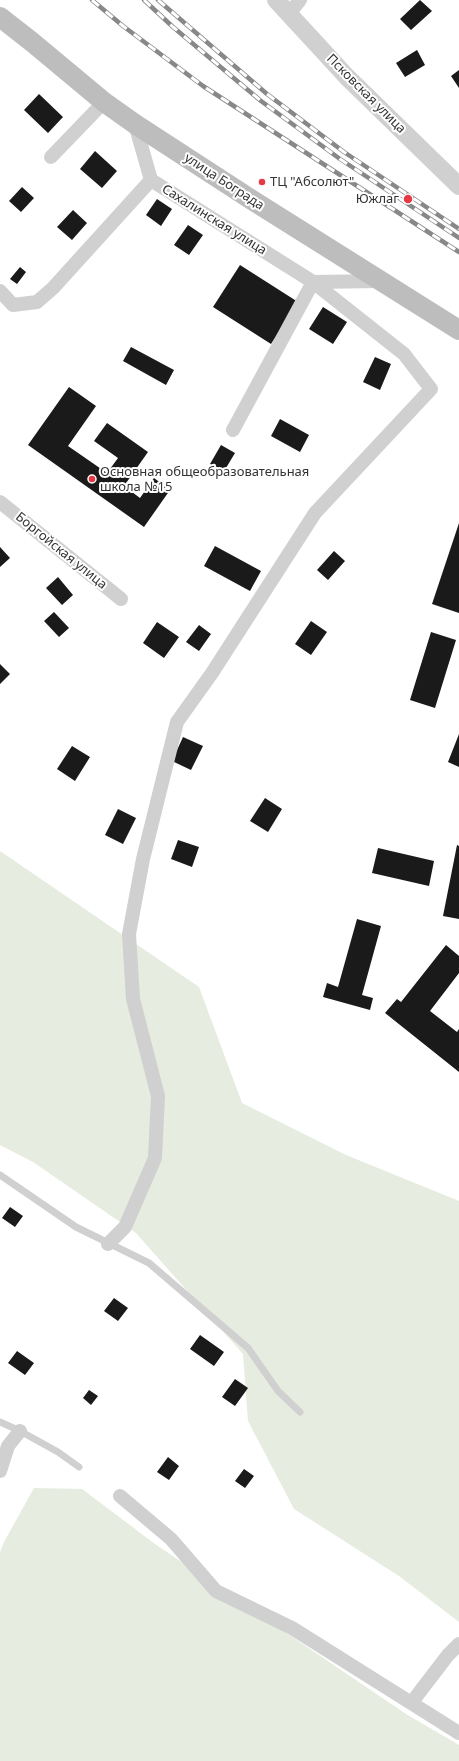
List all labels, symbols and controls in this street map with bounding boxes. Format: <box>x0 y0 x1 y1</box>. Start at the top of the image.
street label: Псковская улица <box>323 51 409 137</box>
street label: улица Бограда <box>181 150 267 214</box>
place label: ТЦ "Абсолют" <box>270 174 354 190</box>
marker: ТЦ "Абсолют" <box>257 177 267 187</box>
street label: Сахалинская улица <box>159 181 269 259</box>
place label: Южлаг <box>356 191 399 207</box>
marker: Южлаг <box>402 193 414 205</box>
place label: Основная общеобразовательная школа №15 <box>100 464 309 495</box>
marker: Основная общеобразовательная школа №15 <box>87 474 97 484</box>
street label: Боргойская улица <box>12 509 110 593</box>

